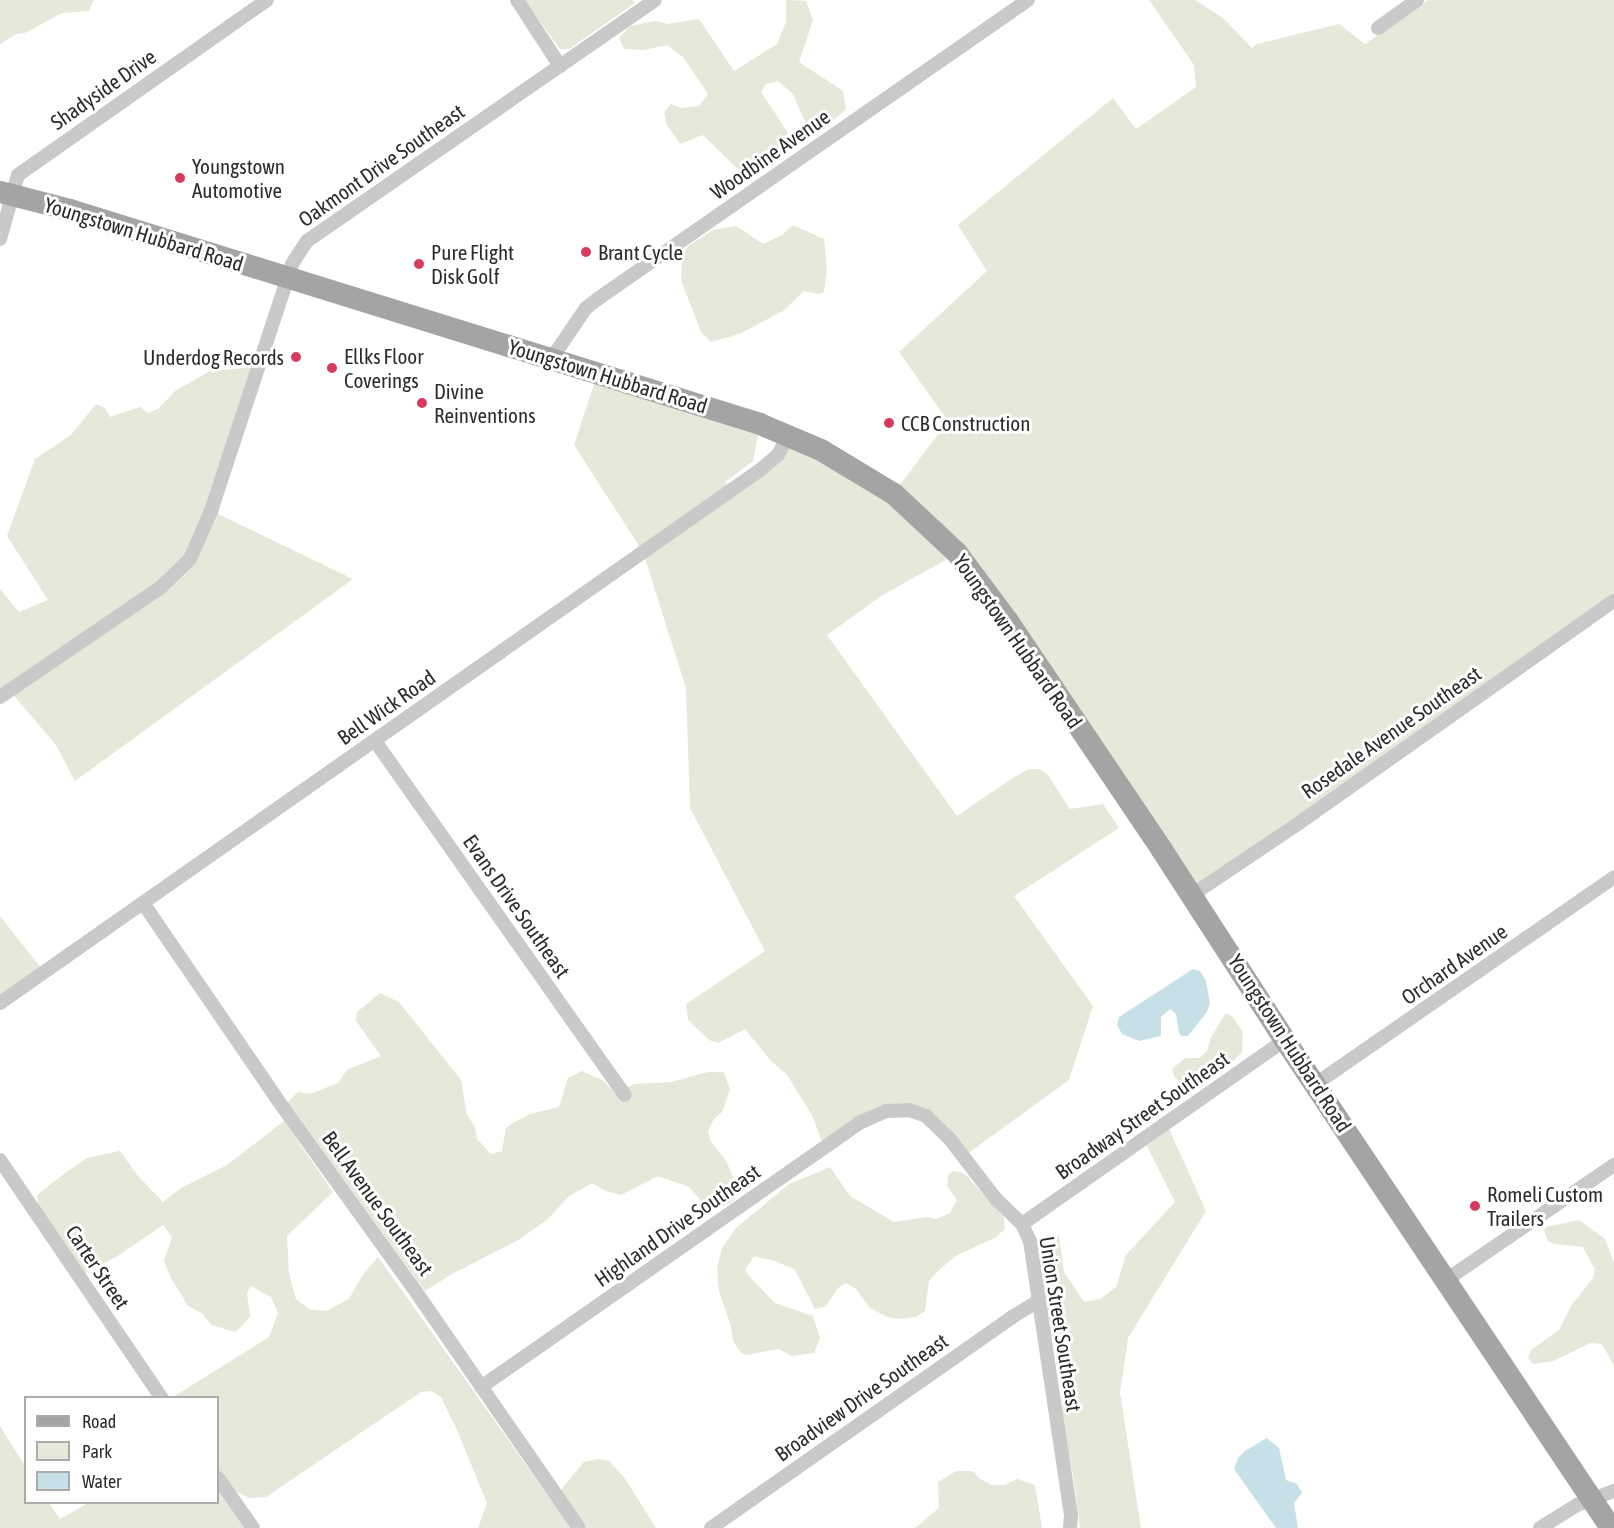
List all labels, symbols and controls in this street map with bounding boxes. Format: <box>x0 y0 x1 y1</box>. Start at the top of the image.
street label: Shadyside Drive <box>45 43 161 135</box>
street label: Oakmont Drive Southeast <box>293 98 469 232</box>
street label: Woodbine Avenue <box>706 104 834 204</box>
place label: Youngstown Automotive <box>192 153 285 203</box>
marker: Youngstown Automotive <box>173 171 187 185</box>
street label: Youngstown Hubbard Road <box>41 192 247 276</box>
place label: Pure Flight Disk Golf <box>431 239 514 289</box>
place label: Brant Cycle <box>598 239 683 265</box>
marker: Brant Cycle <box>579 245 593 259</box>
marker: Pure Flight Disk Golf <box>412 257 426 271</box>
street label: Youngstown Hubbard Road <box>505 334 711 418</box>
place label: Ellks Floor Coverings <box>344 343 423 393</box>
place label: Underdog Records <box>143 344 284 370</box>
marker: Underdog Records <box>289 350 303 364</box>
marker: Ellks Floor Coverings <box>325 361 339 375</box>
place label: Divine Reinventions <box>434 378 536 428</box>
marker: Divine Reinventions <box>415 396 429 410</box>
place label: CCB Construction <box>901 410 1030 436</box>
marker: CCB Construction <box>882 416 896 430</box>
street label: Youngstown Hubbard Road <box>948 549 1088 733</box>
street label: Rosedale Avenue Southeast <box>1296 660 1486 804</box>
street label: Bell Wick Road <box>332 664 440 750</box>
street label: Evans Drive Southeast <box>458 830 576 982</box>
street label: Orchard Avenue <box>1396 918 1512 1010</box>
street label: Youngstown Hubbard Road <box>1223 949 1357 1137</box>
street label: Broadway Street Southeast <box>1050 1046 1234 1184</box>
street label: Bell Avenue Southeast <box>317 1126 439 1280</box>
street label: Highland Drive Southeast <box>589 1158 765 1292</box>
place label: Romeli Custom Trailers <box>1487 1181 1603 1231</box>
marker: Romeli Custom Trailers <box>1468 1199 1482 1213</box>
street label: Carter Street <box>61 1220 135 1314</box>
street label: Union Street Southeast <box>1035 1235 1087 1413</box>
street label: Broadview Drive Southeast <box>770 1328 952 1466</box>
legend <box>24 1396 219 1504</box>
text: Road <box>82 1411 116 1432</box>
text: Park <box>82 1441 112 1462</box>
text: Water <box>82 1471 121 1492</box>

